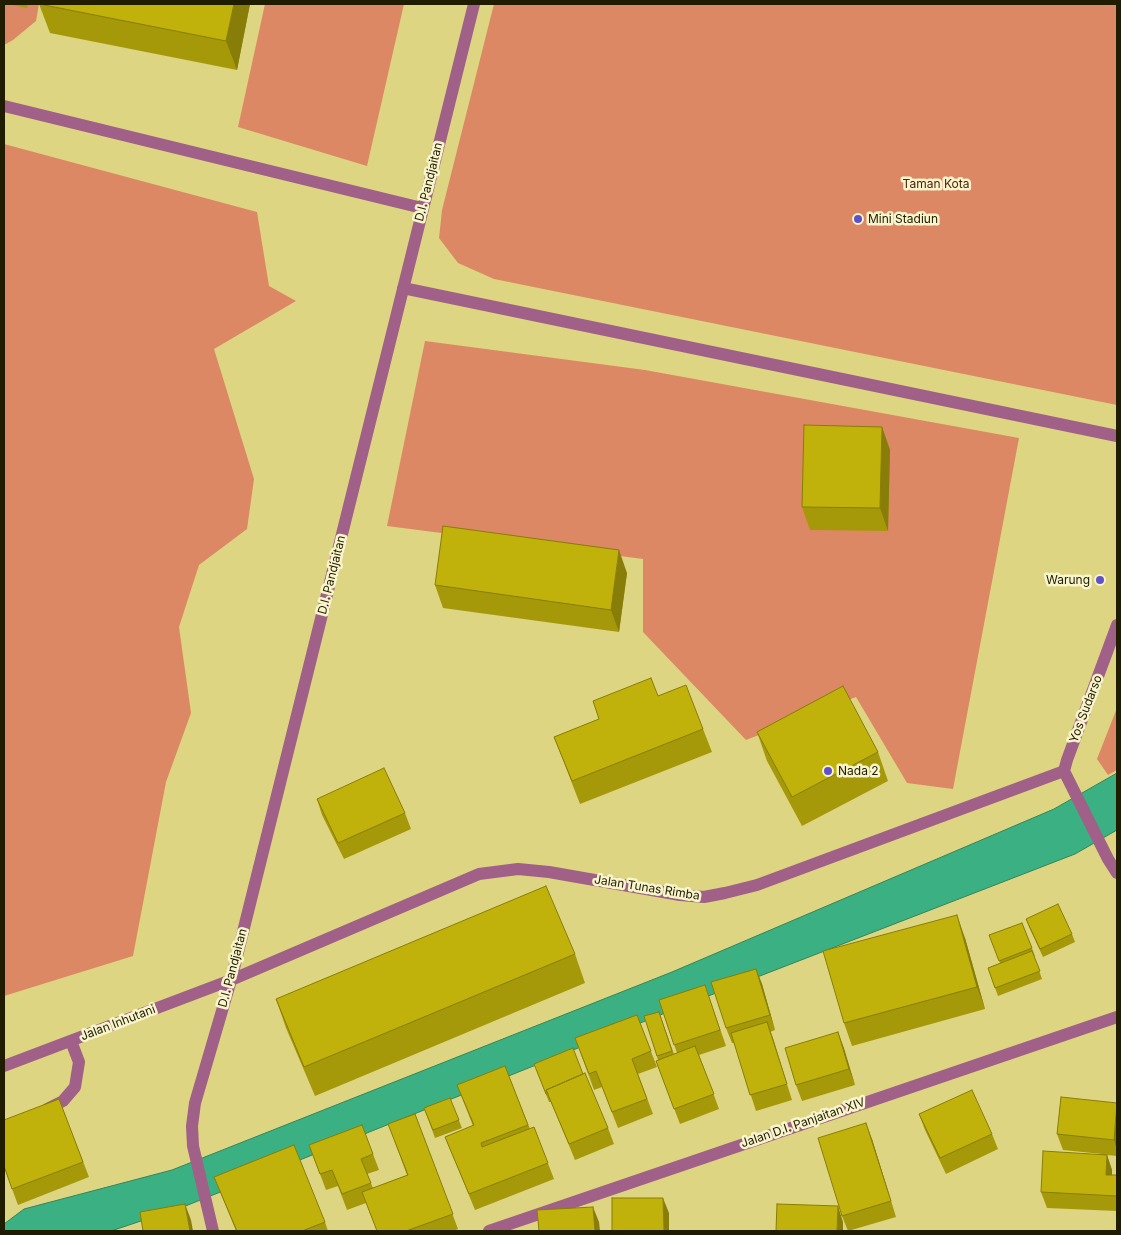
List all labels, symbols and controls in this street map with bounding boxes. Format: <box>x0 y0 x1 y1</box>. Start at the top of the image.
street label: D.I. Pandjaitan <box>412 141 446 223</box>
park label: Taman Kota <box>903 177 969 191</box>
place label: Mini Stadiun <box>868 212 938 226</box>
marker: Mini Stadiun <box>852 213 864 225</box>
street label: D.I. Pandjaitan <box>315 534 349 616</box>
place label: Warung <box>1046 573 1090 587</box>
marker: Warung <box>1094 574 1106 586</box>
street label: Yos Sudarso <box>1067 673 1105 745</box>
place label: Nada 2 <box>838 764 879 778</box>
marker: Nada 2 <box>822 765 834 777</box>
street label: Jalan Tunas Rimba <box>593 873 701 903</box>
street label: D.I. Pandjaitan <box>216 927 250 1009</box>
street label: Jalan Inhutani <box>79 1002 157 1044</box>
street label: Jalan D.I. Panjaitan XIV <box>739 1095 867 1151</box>

